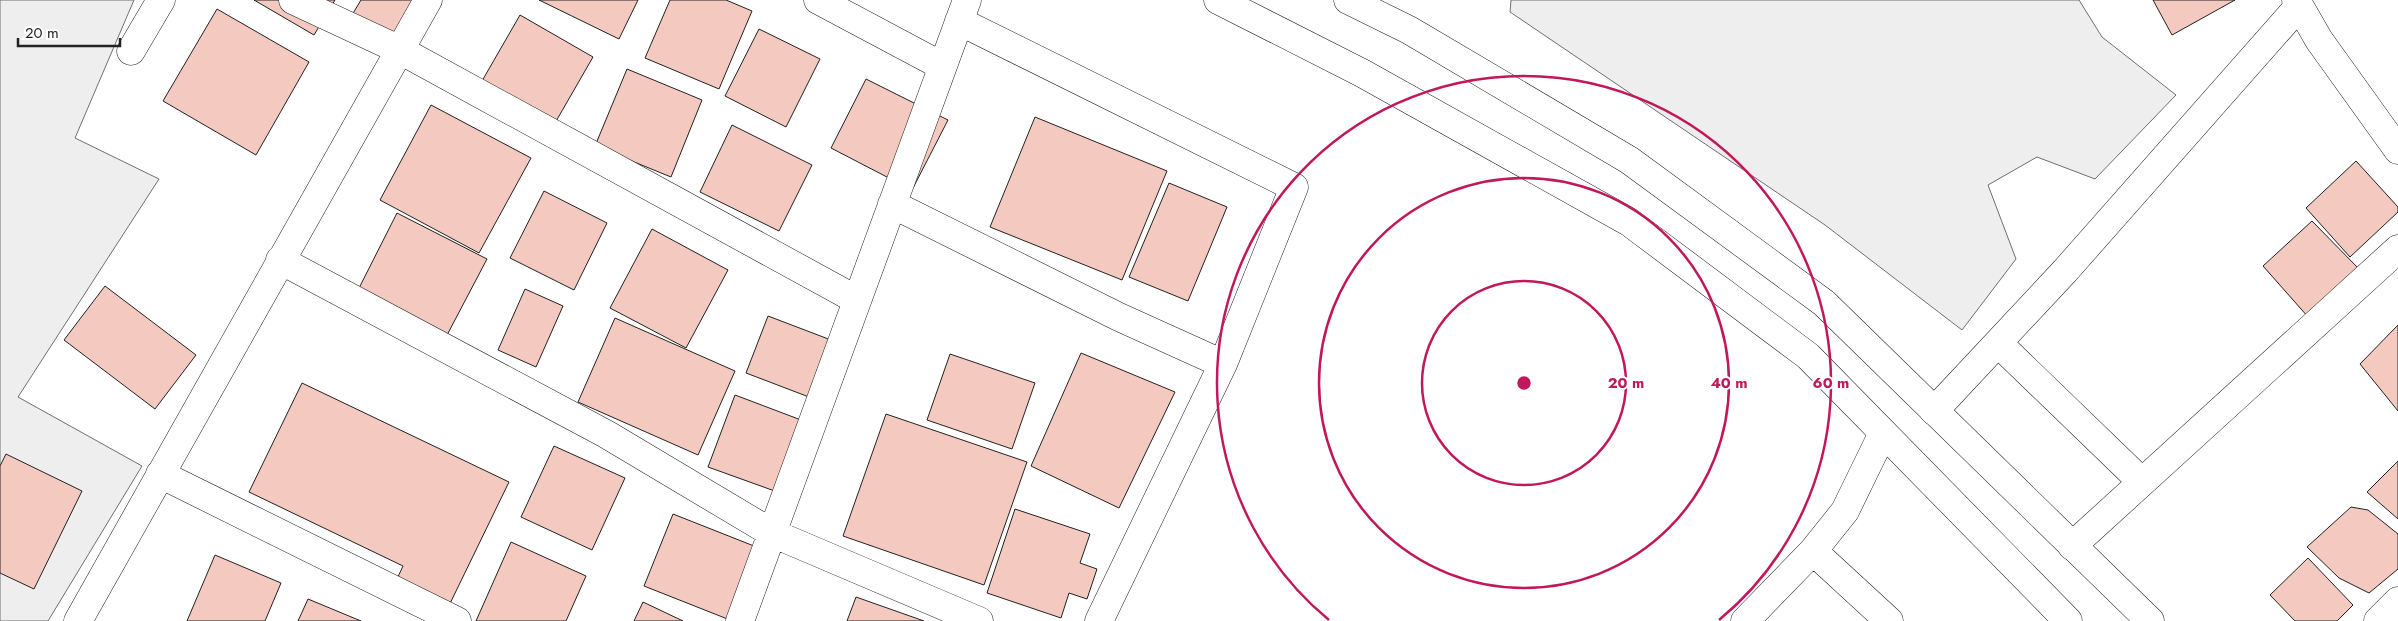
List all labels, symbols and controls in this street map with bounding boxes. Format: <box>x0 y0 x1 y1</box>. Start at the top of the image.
scale bar <box>18 15 120 47</box>
text: 20 m <box>25 22 59 44</box>
text: 20 m <box>1608 372 1644 394</box>
text: 40 m <box>1710 372 1748 394</box>
text: 60 m <box>1813 372 1849 394</box>
centre of rings <box>1515 374 1533 392</box>

